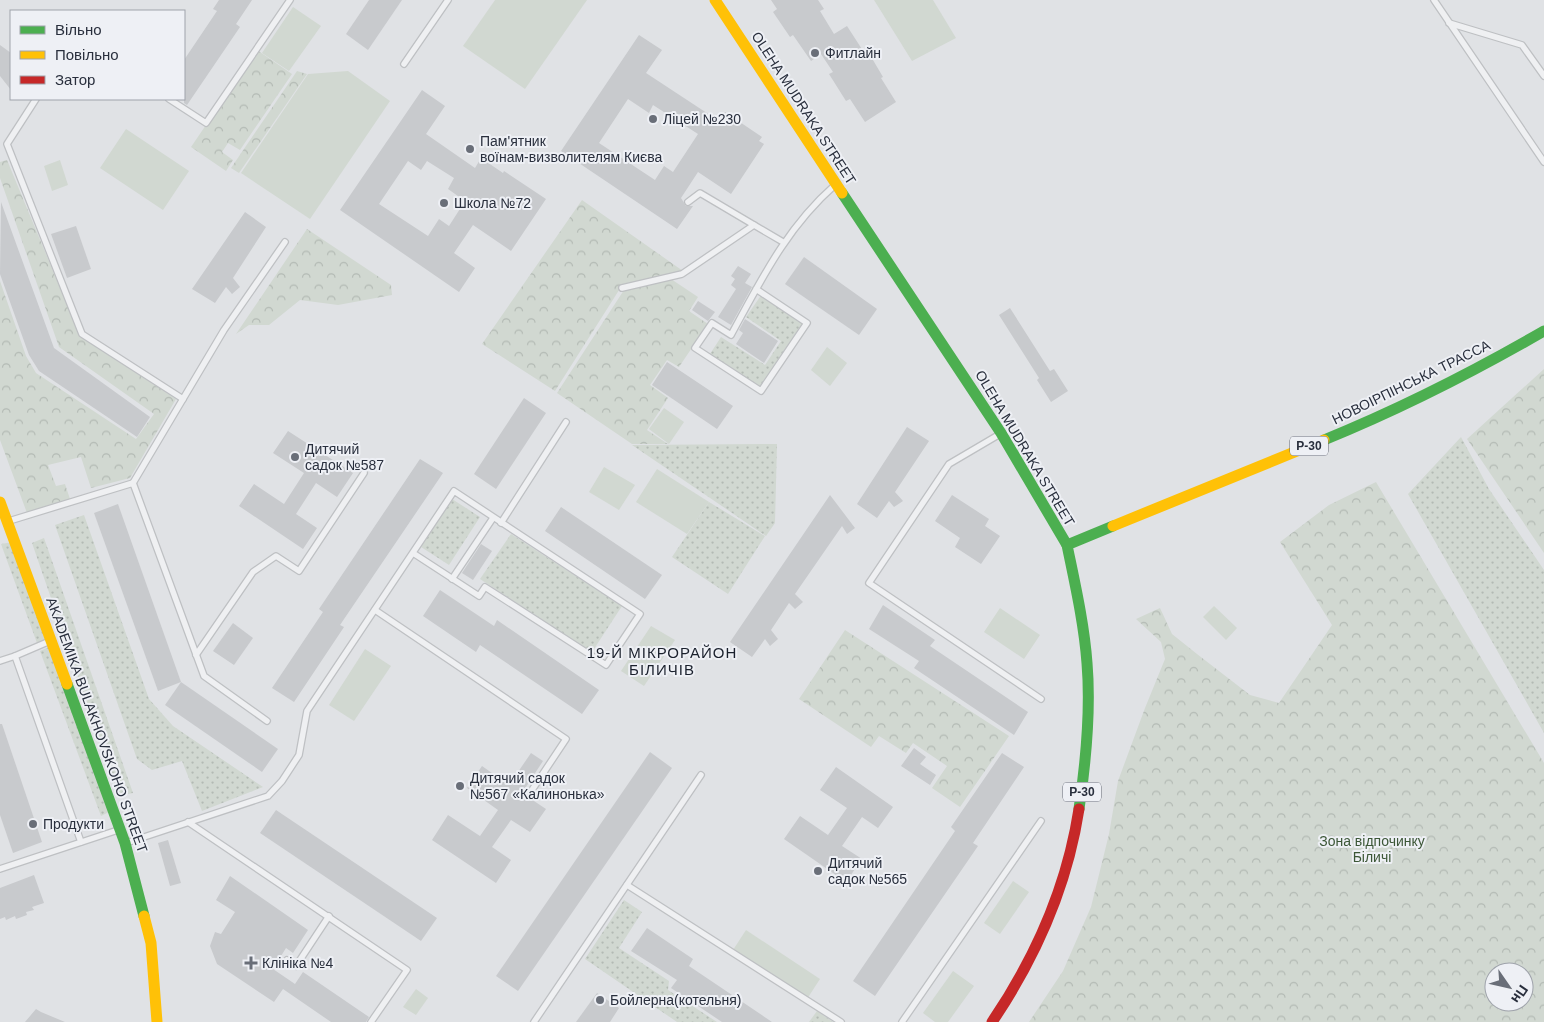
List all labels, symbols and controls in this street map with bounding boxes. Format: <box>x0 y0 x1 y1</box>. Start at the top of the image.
legend <box>10 10 185 100</box>
text: Вільно <box>55 21 102 38</box>
street label: OLEHA MUDRAKA STREET <box>749 29 860 188</box>
place label: Фитлайн <box>825 45 881 61</box>
text: Повільно <box>55 46 119 63</box>
marker: Фитлайн <box>809 47 821 59</box>
text: Затор <box>55 71 95 88</box>
place label: Ліцей №230 <box>663 111 741 127</box>
marker: Ліцей №230 <box>647 113 659 125</box>
place label: Пам'ятник воїнам-визволителям Києва <box>480 133 662 165</box>
marker: Пам'ятник воїнам-визволителям Києва <box>464 143 476 155</box>
place label: Школа №72 <box>454 195 531 211</box>
marker: Школа №72 <box>438 197 450 209</box>
street label: НОВОІРПІНСЬКА ТРАССА <box>1329 336 1493 427</box>
street label: OLEHA MUDRAKA STREET <box>972 367 1078 529</box>
road number: Р-30 <box>1290 436 1328 456</box>
place label: Дитячий садок №587 <box>305 441 384 473</box>
marker: Дитячий садок №587 <box>289 451 301 463</box>
street label: AKADEMIKA BULAKHOVSKOHO STREET <box>43 595 151 855</box>
district label: 19-Й МІКРОРАЙОН БІЛИЧІВ <box>587 644 737 678</box>
place label: Дитячий садок №567 «Калинонька» <box>470 770 605 802</box>
marker: Дитячий садок №567 «Калинонька» <box>454 780 466 792</box>
road number: Р-30 <box>1063 782 1101 802</box>
place label: Продукти <box>43 816 104 832</box>
marker: Продукти <box>27 818 39 830</box>
park label: Зона відпочинку Біличі <box>1319 833 1425 865</box>
place label: Дитячий садок №565 <box>828 855 907 887</box>
marker: Дитячий садок №565 <box>812 865 824 877</box>
place label: Клініка №4 <box>262 955 333 971</box>
marker: Клініка №4 <box>244 956 258 970</box>
north arrow <box>1484 962 1534 1012</box>
text: Пн <box>1508 982 1532 1006</box>
place label: Бойлерна(котельня) <box>610 992 742 1008</box>
marker: Бойлерна(котельня) <box>594 994 606 1006</box>

